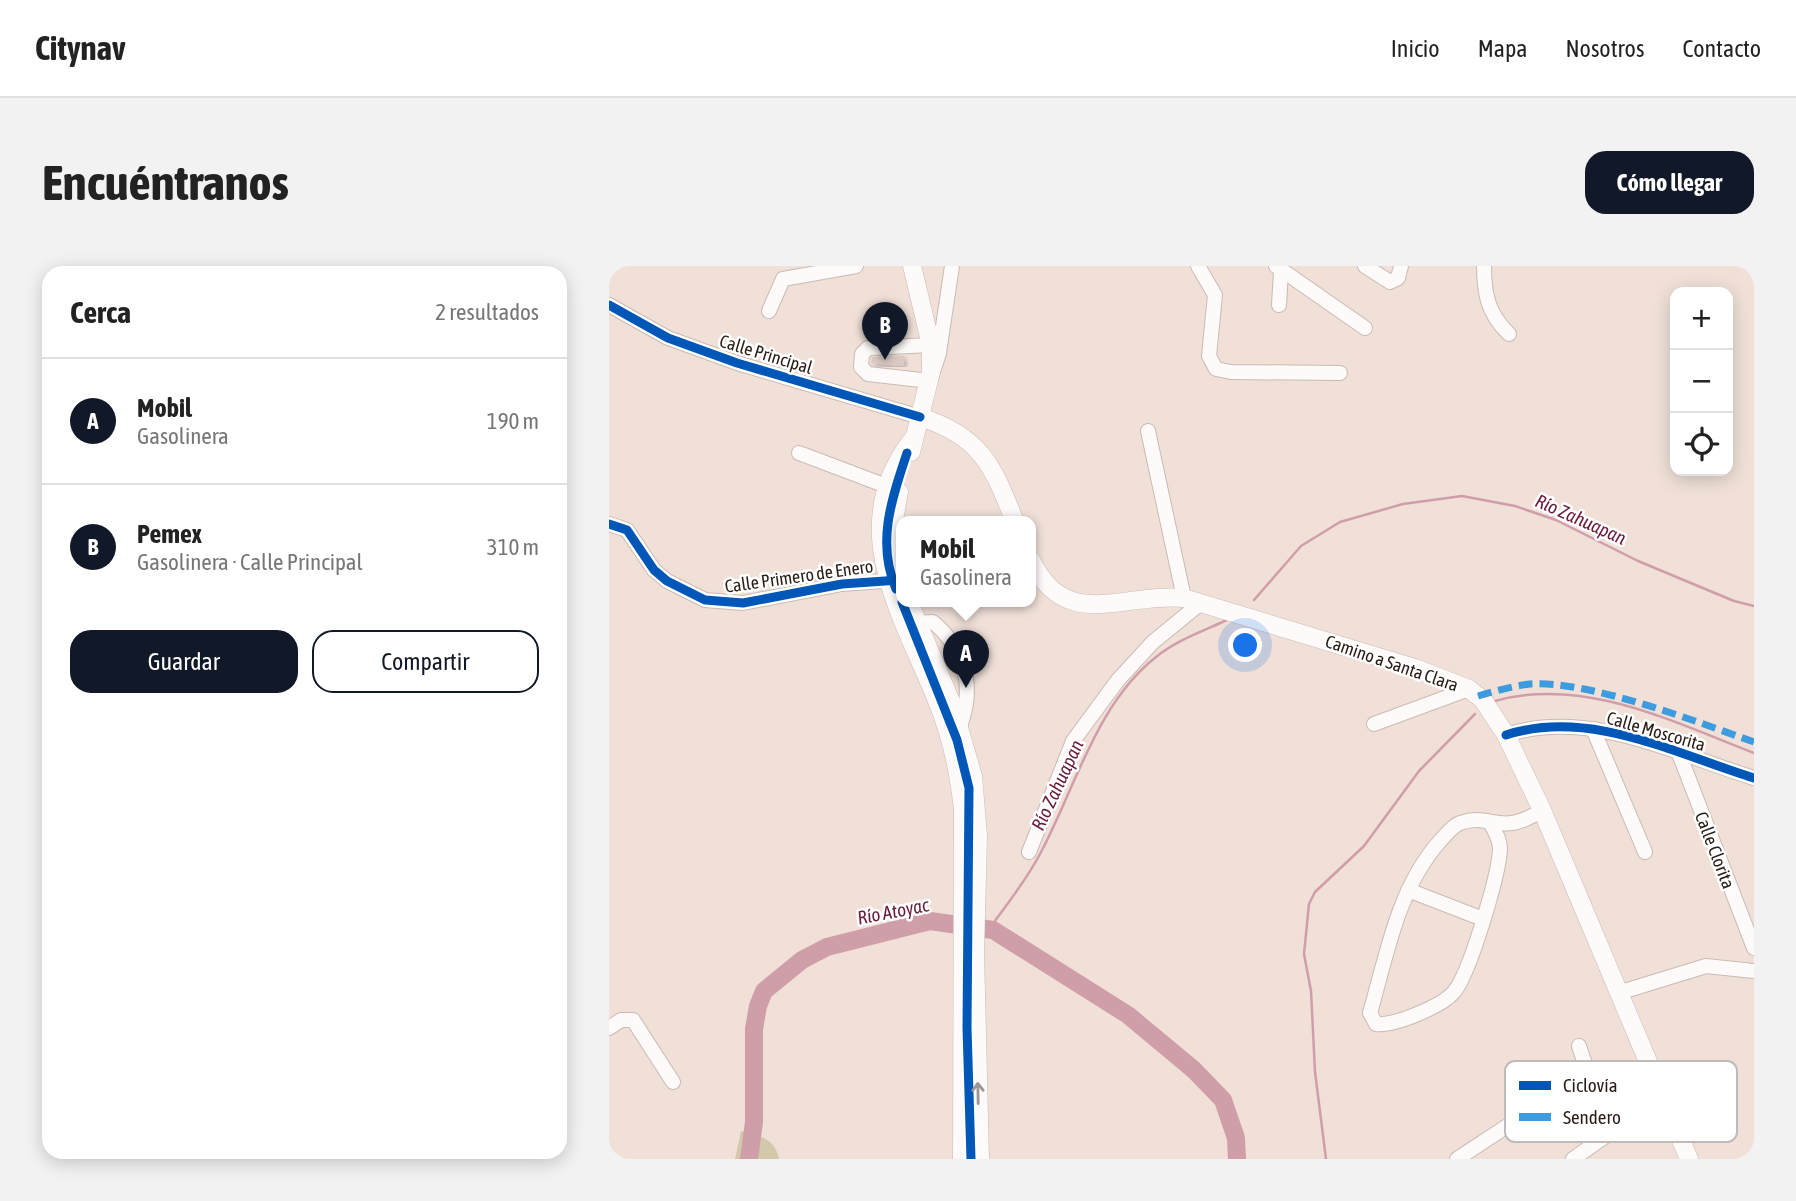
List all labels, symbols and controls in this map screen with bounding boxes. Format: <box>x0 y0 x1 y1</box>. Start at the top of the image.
text: Citynav <box>35 29 126 67</box>
text: Inicio <box>1391 35 1440 62</box>
text: Mapa <box>1478 35 1527 62</box>
text: Nosotros <box>1565 35 1644 62</box>
text: Contacto <box>1682 35 1761 62</box>
button: Cómo llegar <box>1585 151 1754 214</box>
text: Encuéntranos <box>42 154 289 210</box>
map controls <box>1670 287 1733 476</box>
button: + <box>1670 287 1733 350</box>
text: Cerca <box>70 295 131 329</box>
text: 2 resultados <box>435 299 539 325</box>
pin: B <box>862 302 908 360</box>
street label: Calle Principal <box>717 330 815 378</box>
button: − <box>1670 350 1733 413</box>
text: Mobil <box>137 393 192 423</box>
text: A <box>87 408 99 434</box>
text: 190 m <box>487 408 539 434</box>
button: locate <box>1670 413 1733 476</box>
text: Gasolinera <box>137 423 229 449</box>
water label: Río Zahuapan <box>1532 489 1630 549</box>
popup <box>896 516 1036 607</box>
text: Pemex <box>137 519 202 549</box>
text: B <box>88 534 98 560</box>
text: 310 m <box>487 534 539 560</box>
text: Mobil <box>920 534 975 564</box>
text: Gasolinera · Calle Principal <box>137 549 363 575</box>
street label: Calle Primero de Enero <box>723 555 875 597</box>
text: Gasolinera <box>920 564 1012 590</box>
your location <box>1228 628 1262 662</box>
button: Guardar <box>70 630 298 693</box>
button: Compartir <box>312 630 539 693</box>
pin: A <box>943 630 989 688</box>
street label: Camino a Santa Clara <box>1323 630 1461 696</box>
street label: Calle Moscorita <box>1604 707 1708 755</box>
water label: Río Zahuapan <box>1027 736 1087 834</box>
street label: Calle Clorita <box>1691 809 1739 891</box>
water label: Río Atoyac <box>855 893 932 929</box>
legend <box>1505 1061 1737 1142</box>
text: Ciclovía <box>1563 1074 1618 1096</box>
one-way arrow <box>971 1082 985 1105</box>
text: Sendero <box>1563 1106 1621 1128</box>

